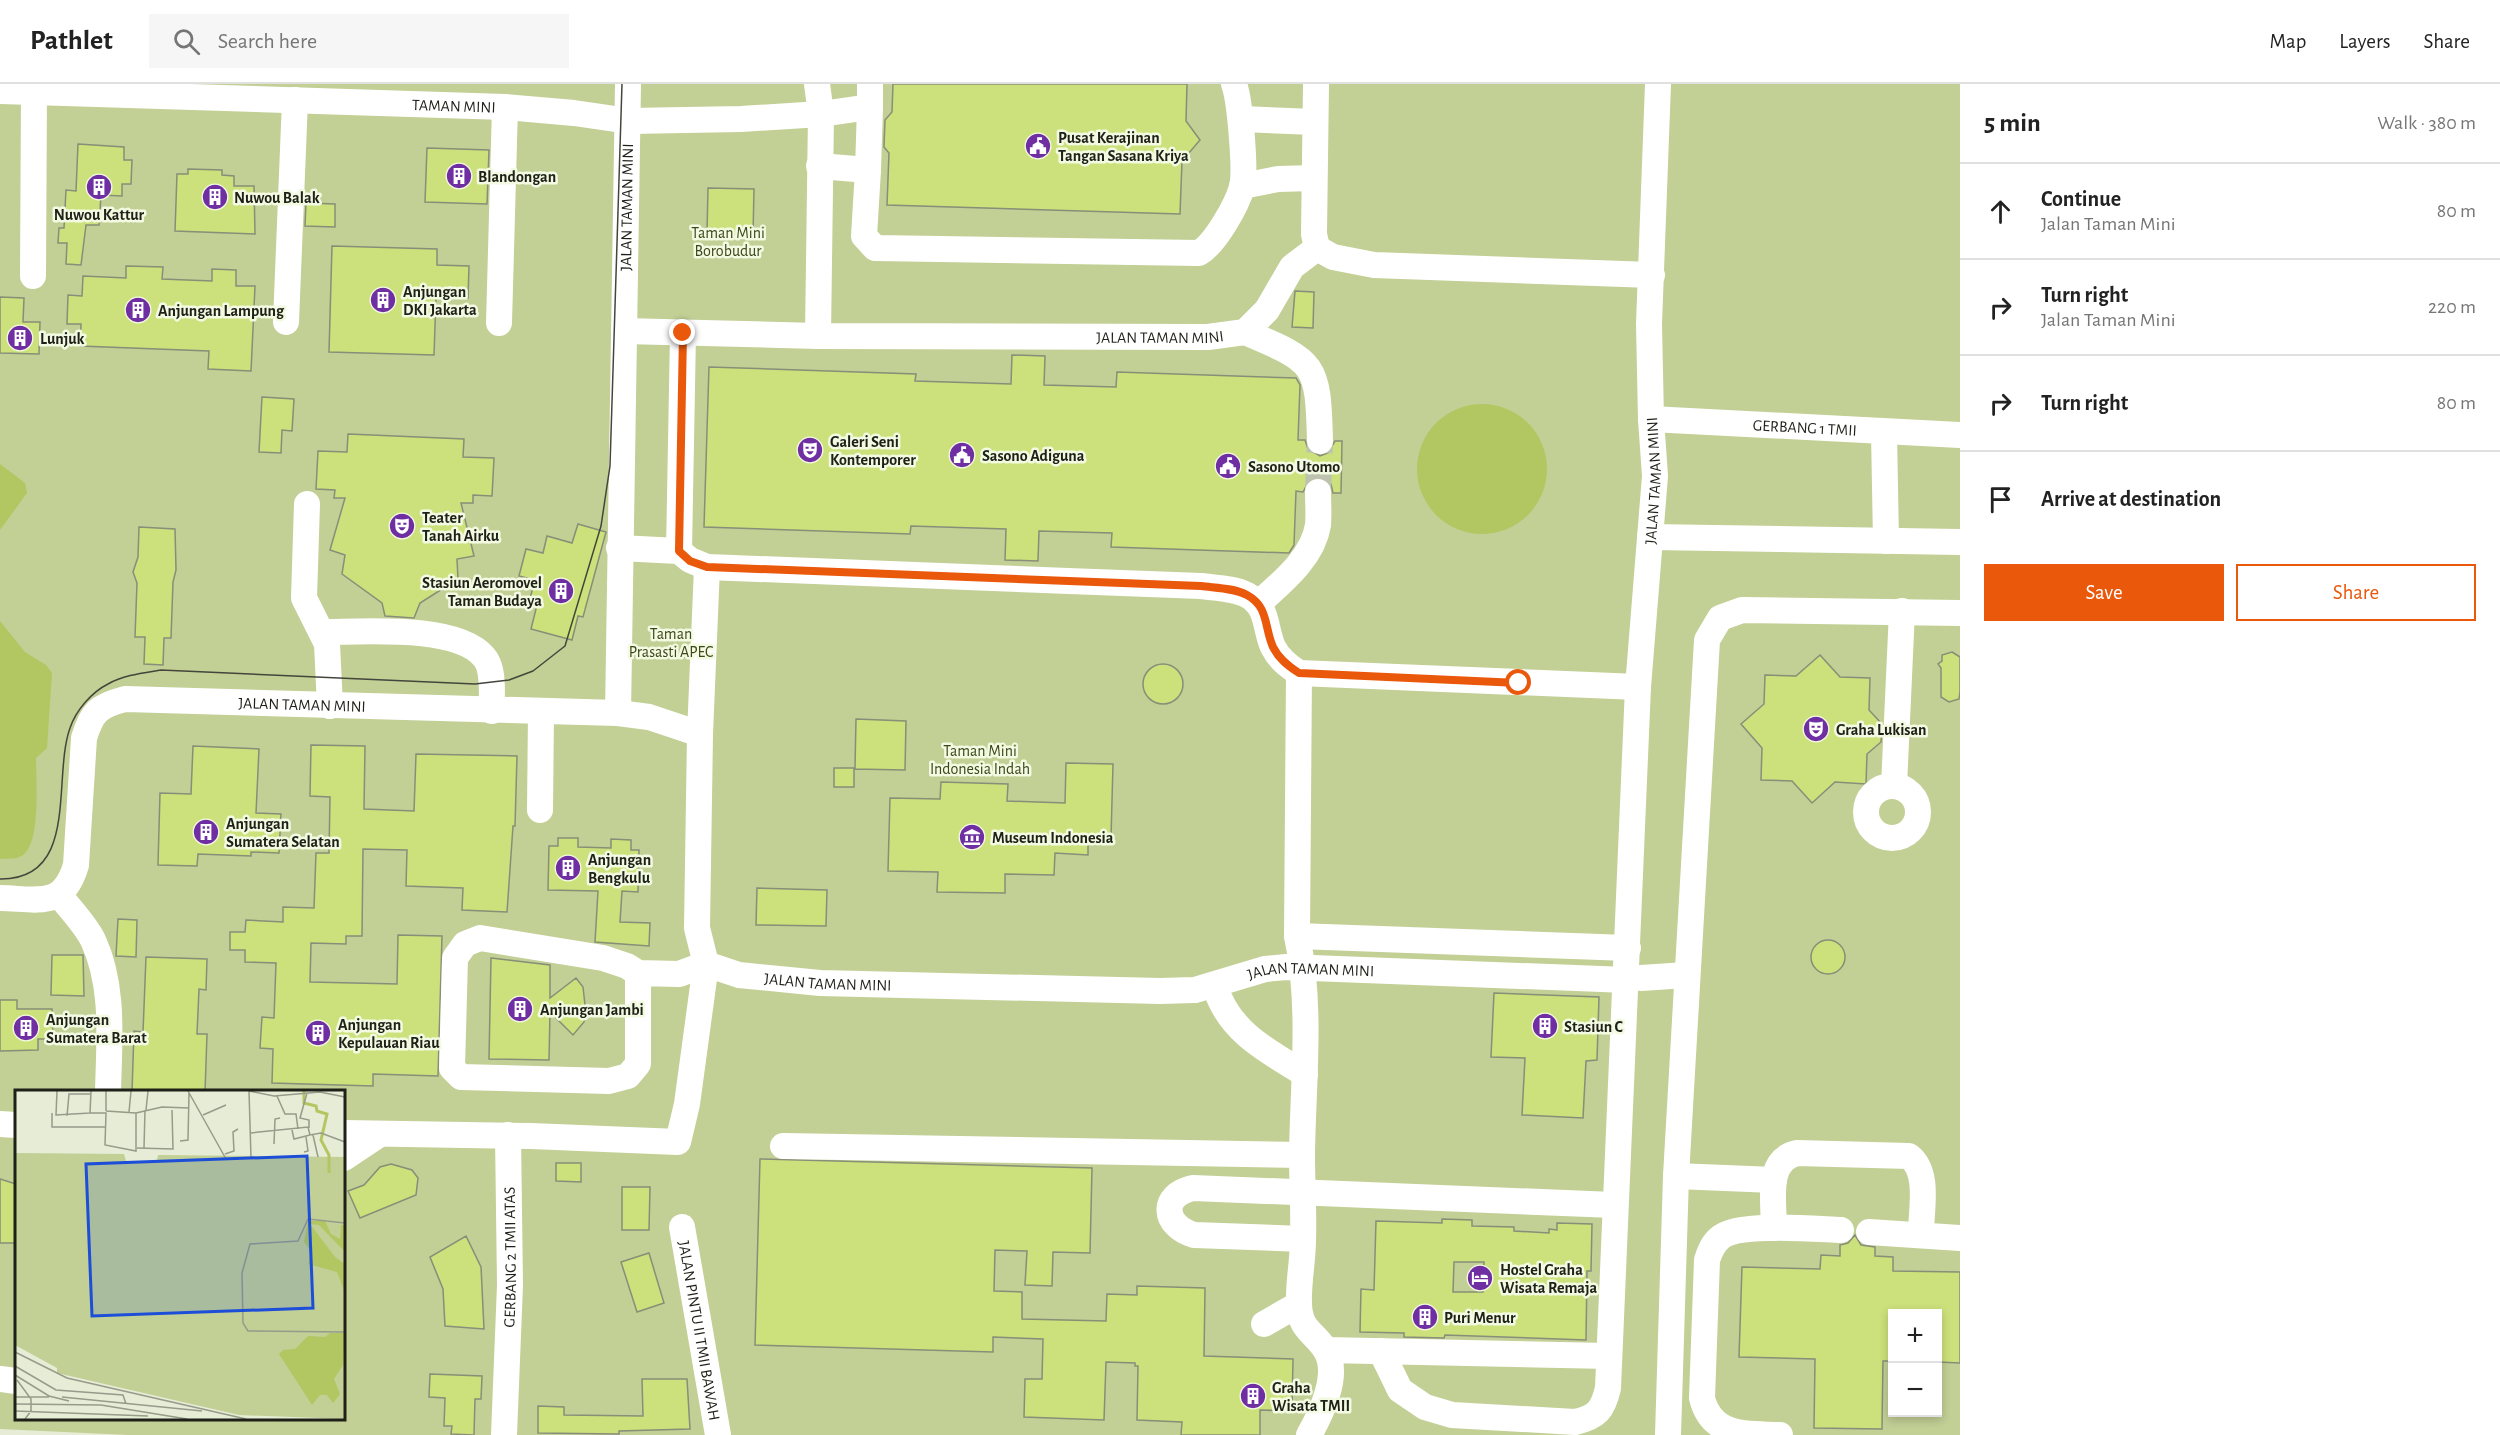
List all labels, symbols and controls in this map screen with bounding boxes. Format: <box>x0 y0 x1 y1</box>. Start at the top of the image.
search box <box>149 14 569 68</box>
icon: search <box>170 25 203 58</box>
text: Pathlet <box>30 27 113 55</box>
text: Search here <box>218 30 317 52</box>
text: Map <box>2270 31 2306 52</box>
text: Layers <box>2339 31 2390 52</box>
text: Share <box>2423 31 2470 52</box>
street label: TAMAN MINI <box>412 97 496 116</box>
text: 5 min <box>1984 110 2041 136</box>
text: Walk · 380 m <box>2377 113 2476 133</box>
place label: Pusat Kerajinan Tangan Sasana Kriya <box>1058 130 1189 165</box>
public building icon: Pusat Kerajinan Tangan Sasana Kriya <box>1023 131 1053 161</box>
street label: JALAN TAMAN MINI <box>618 143 636 271</box>
building icon: Blandongan <box>444 161 474 191</box>
place label: Blandongan <box>478 169 556 185</box>
building icon: Nuwou Kattur <box>84 172 114 202</box>
building icon: Nuwou Balak <box>200 182 230 212</box>
text: Continue <box>2041 188 2121 210</box>
place label: Nuwou Balak <box>234 190 320 206</box>
icon: ahead <box>1984 195 2017 228</box>
text: 80 m <box>2437 201 2476 221</box>
place label: Nuwou Kattur <box>54 207 145 223</box>
text: Jalan Taman Mini <box>2041 214 2176 234</box>
park label: Taman Mini Borobudur <box>691 225 765 259</box>
place label: Anjungan DKI Jakarta <box>403 284 477 318</box>
text: Turn right <box>2041 284 2128 306</box>
building icon: Anjungan DKI Jakarta <box>368 285 398 315</box>
icon: right <box>1984 291 2017 324</box>
building icon: Anjungan Lampung <box>123 295 153 325</box>
text: 220 m <box>2428 297 2476 317</box>
place label: Anjungan Lampung <box>158 303 285 320</box>
text: Jalan Taman Mini <box>2041 310 2176 330</box>
route end <box>669 319 695 345</box>
building icon: Lunjuk <box>5 323 35 353</box>
street label: JALAN TAMAN MINI <box>1096 328 1225 346</box>
place label: Lunjuk <box>40 331 85 348</box>
icon: right <box>1984 387 2017 420</box>
text: Turn right <box>2041 392 2128 414</box>
text: 80 m <box>2437 393 2476 413</box>
street label: JALAN TAMAN MINI <box>1643 416 1664 545</box>
street label: GERBANG 1 TMII <box>1752 417 1857 439</box>
place label: Galeri Seni Kontemporer <box>830 434 916 468</box>
theatre icon: Galeri Seni Kontemporer <box>795 435 825 465</box>
public building icon: Sasono Adiguna <box>947 440 977 470</box>
place label: Sasono Adiguna <box>982 448 1085 464</box>
public building icon: Sasono Utomo <box>1213 451 1243 481</box>
place label: Sasono Utomo <box>1248 459 1340 475</box>
icon: arrive <box>1984 483 2017 516</box>
text: Arrive at destination <box>2041 488 2221 510</box>
place label: Teater Tanah Airku <box>422 510 500 544</box>
theatre icon: Teater Tanah Airku <box>387 511 417 541</box>
button: Save <box>1984 564 2224 621</box>
button: Share <box>2236 564 2476 621</box>
place label: Stasiun Aeromovel Taman Budaya <box>422 575 542 610</box>
building icon: Stasiun Aeromovel Taman Budaya <box>546 576 576 606</box>
park label: Taman Prasasti APEC <box>629 626 713 660</box>
route start <box>1505 669 1531 695</box>
street label: JALAN TAMAN MINI <box>238 695 366 715</box>
theatre icon: Graha Lukisan <box>1801 714 1831 744</box>
place label: Graha Lukisan <box>1836 722 1927 738</box>
park label: Taman Mini Indonesia Indah <box>930 743 1030 777</box>
place label: Anjungan Sumatera Selatan <box>226 816 340 850</box>
building icon: Anjungan Sumatera Selatan <box>191 817 221 847</box>
museum icon: Museum Indonesia <box>957 822 987 852</box>
place label: Museum Indonesia <box>992 830 1114 846</box>
place label: Anjungan Bengkulu <box>588 852 651 886</box>
building icon: Anjungan Bengkulu <box>553 853 583 883</box>
street label: JALAN TAMAN MINI <box>1246 960 1375 983</box>
street label: JALAN TAMAN MINI <box>763 971 892 994</box>
building icon: Anjungan Jambi <box>505 994 535 1024</box>
place label: Anjungan Jambi <box>540 1002 644 1019</box>
building icon: Stasiun C <box>1530 1011 1560 1041</box>
place label: Anjungan Sumatera Barat <box>46 1012 147 1046</box>
building icon: Anjungan Sumatera Barat <box>11 1013 41 1043</box>
place label: Anjungan Kepulauan Riau <box>338 1017 440 1051</box>
building icon: Anjungan Kepulauan Riau <box>303 1018 333 1048</box>
place label: Stasiun C <box>1564 1019 1624 1035</box>
inset map <box>15 1090 345 1420</box>
street label: GERBANG 2 TMII ATAS <box>501 1187 519 1328</box>
street label: JALAN PINTU II TMII BAWAH <box>676 1240 722 1422</box>
place label: Hostel Graha Wisata Remaja <box>1500 1262 1598 1297</box>
hotel icon: Hostel Graha Wisata Remaja <box>1465 1263 1495 1293</box>
building icon: Puri Menur <box>1410 1302 1440 1332</box>
map controls <box>1888 1309 1942 1417</box>
button: + <box>1888 1309 1942 1363</box>
place label: Puri Menur <box>1444 1310 1516 1326</box>
button: − <box>1888 1363 1942 1417</box>
place label: Graha Wisata TMII <box>1272 1380 1350 1414</box>
building icon: Graha Wisata TMII <box>1238 1381 1268 1411</box>

